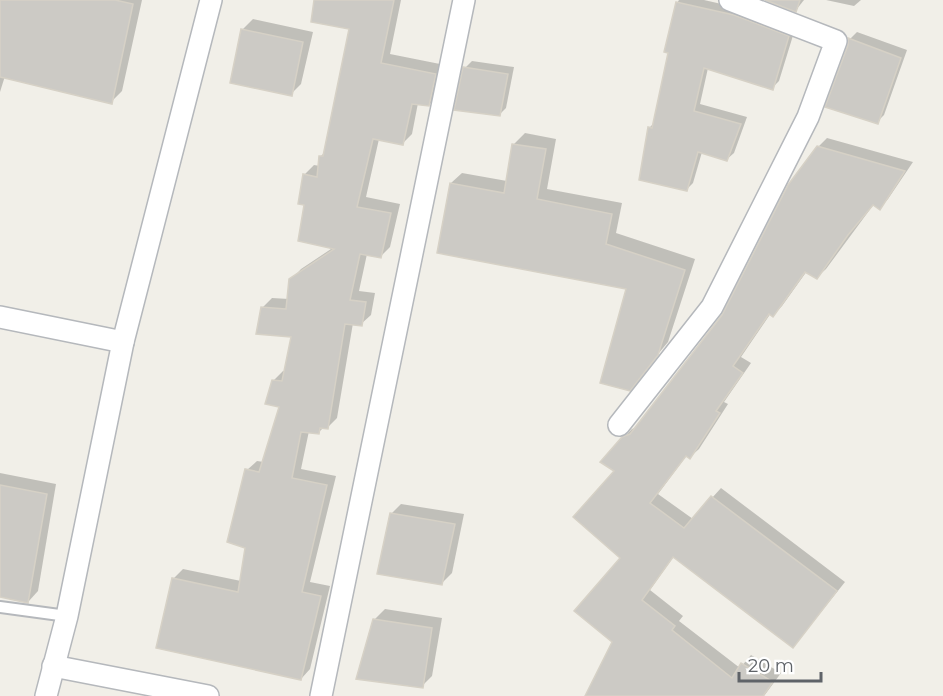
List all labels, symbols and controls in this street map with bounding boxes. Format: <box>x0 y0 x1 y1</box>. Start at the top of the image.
scale bar <box>739 645 822 683</box>
text: 20 m <box>748 655 794 677</box>

